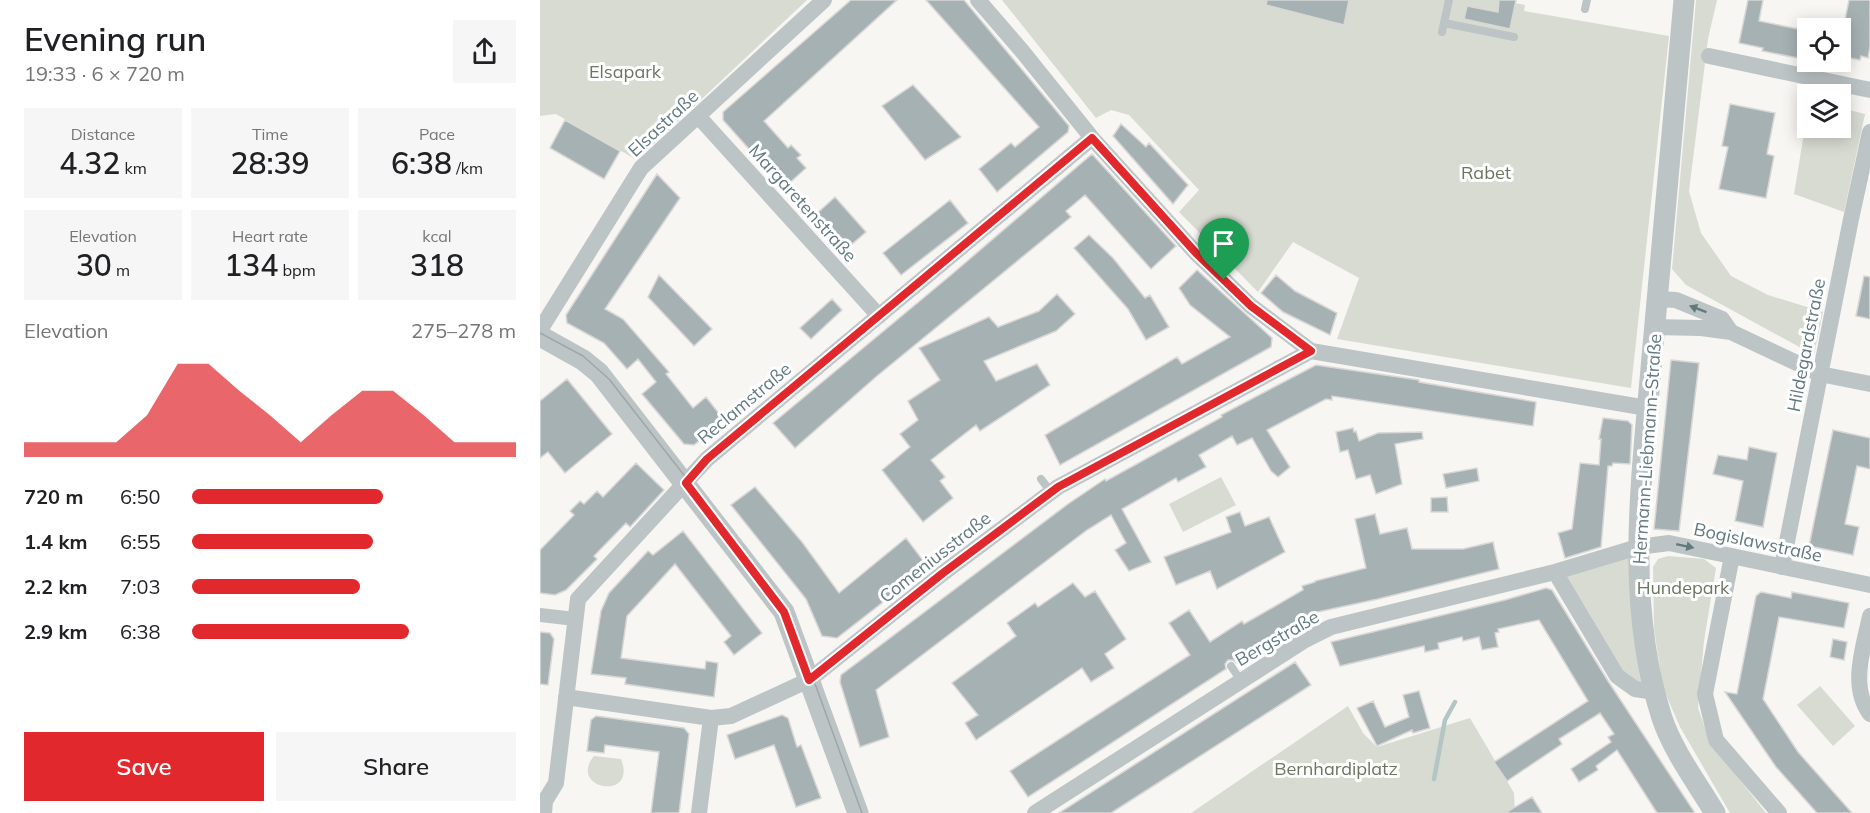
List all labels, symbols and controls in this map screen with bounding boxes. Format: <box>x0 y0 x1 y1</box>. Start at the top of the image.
text: Evening run <box>24 18 206 59</box>
map controls <box>1797 18 1851 138</box>
button: locate <box>1797 18 1851 72</box>
button: share <box>453 20 516 83</box>
park label: Elsapark <box>589 60 662 83</box>
text: 19:33 · 6 × 720 m <box>24 61 185 86</box>
button: layers <box>1797 84 1851 138</box>
street label: Elsastraße <box>623 85 703 161</box>
text: Distance <box>71 124 135 144</box>
text: Time <box>252 124 288 144</box>
text: Pace <box>419 124 455 144</box>
street label: Margaretenstraße <box>744 139 862 267</box>
text: 4.32 <box>59 144 120 182</box>
text: 28:39 <box>230 144 310 182</box>
text: 6:38 <box>391 144 452 182</box>
text: km <box>120 158 147 178</box>
text: /km <box>452 158 483 178</box>
park label: Rabet <box>1461 161 1511 184</box>
pin <box>1198 218 1249 280</box>
text: Elevation <box>69 226 137 246</box>
text: Heart rate <box>232 226 308 246</box>
text: kcal <box>422 226 452 246</box>
icon: arrive <box>1207 227 1240 260</box>
text: 30 <box>76 246 112 284</box>
text: 134 <box>224 246 278 284</box>
text: 318 <box>410 246 464 284</box>
text: m <box>112 260 130 280</box>
text: bpm <box>278 260 316 280</box>
street label: Hildegardstraße <box>1782 276 1830 414</box>
one-way arrow <box>1688 304 1706 314</box>
text: Elevation <box>24 318 109 343</box>
text: 275–278 m <box>411 318 516 343</box>
street label: Hermann-Liebmann-Straße <box>1627 333 1667 565</box>
street label: Reclamstraße <box>692 357 796 449</box>
text: 720 m <box>24 484 83 509</box>
text: 6:50 <box>120 484 161 509</box>
street label: Comeniusstraße <box>875 506 995 608</box>
street label: Bogislawstraße <box>1692 517 1824 567</box>
text: 1.4 km <box>24 529 87 554</box>
text: 6:55 <box>120 529 161 554</box>
one-way arrow <box>1676 542 1695 552</box>
text: 2.2 km <box>24 574 87 599</box>
text: 7:03 <box>120 574 161 599</box>
park label: Hundepark <box>1637 576 1730 599</box>
street label: Bergstraße <box>1231 605 1323 671</box>
text: 2.9 km <box>24 619 87 644</box>
text: 6:38 <box>120 619 161 644</box>
button: Save <box>24 732 264 801</box>
button: Share <box>276 732 516 801</box>
park label: Bernhardiplatz <box>1274 757 1398 780</box>

